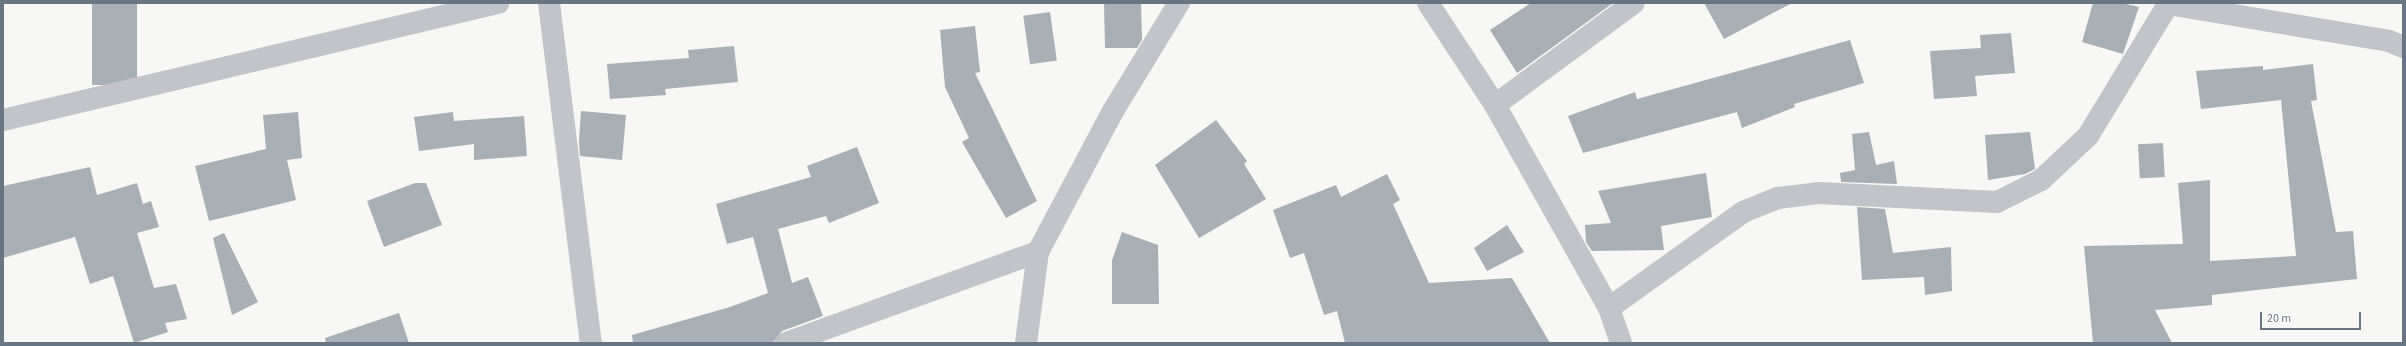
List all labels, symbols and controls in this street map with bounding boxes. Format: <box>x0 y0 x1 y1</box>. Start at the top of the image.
scale bar <box>2262 304 2363 330</box>
text: 20 m <box>2267 310 2291 327</box>

